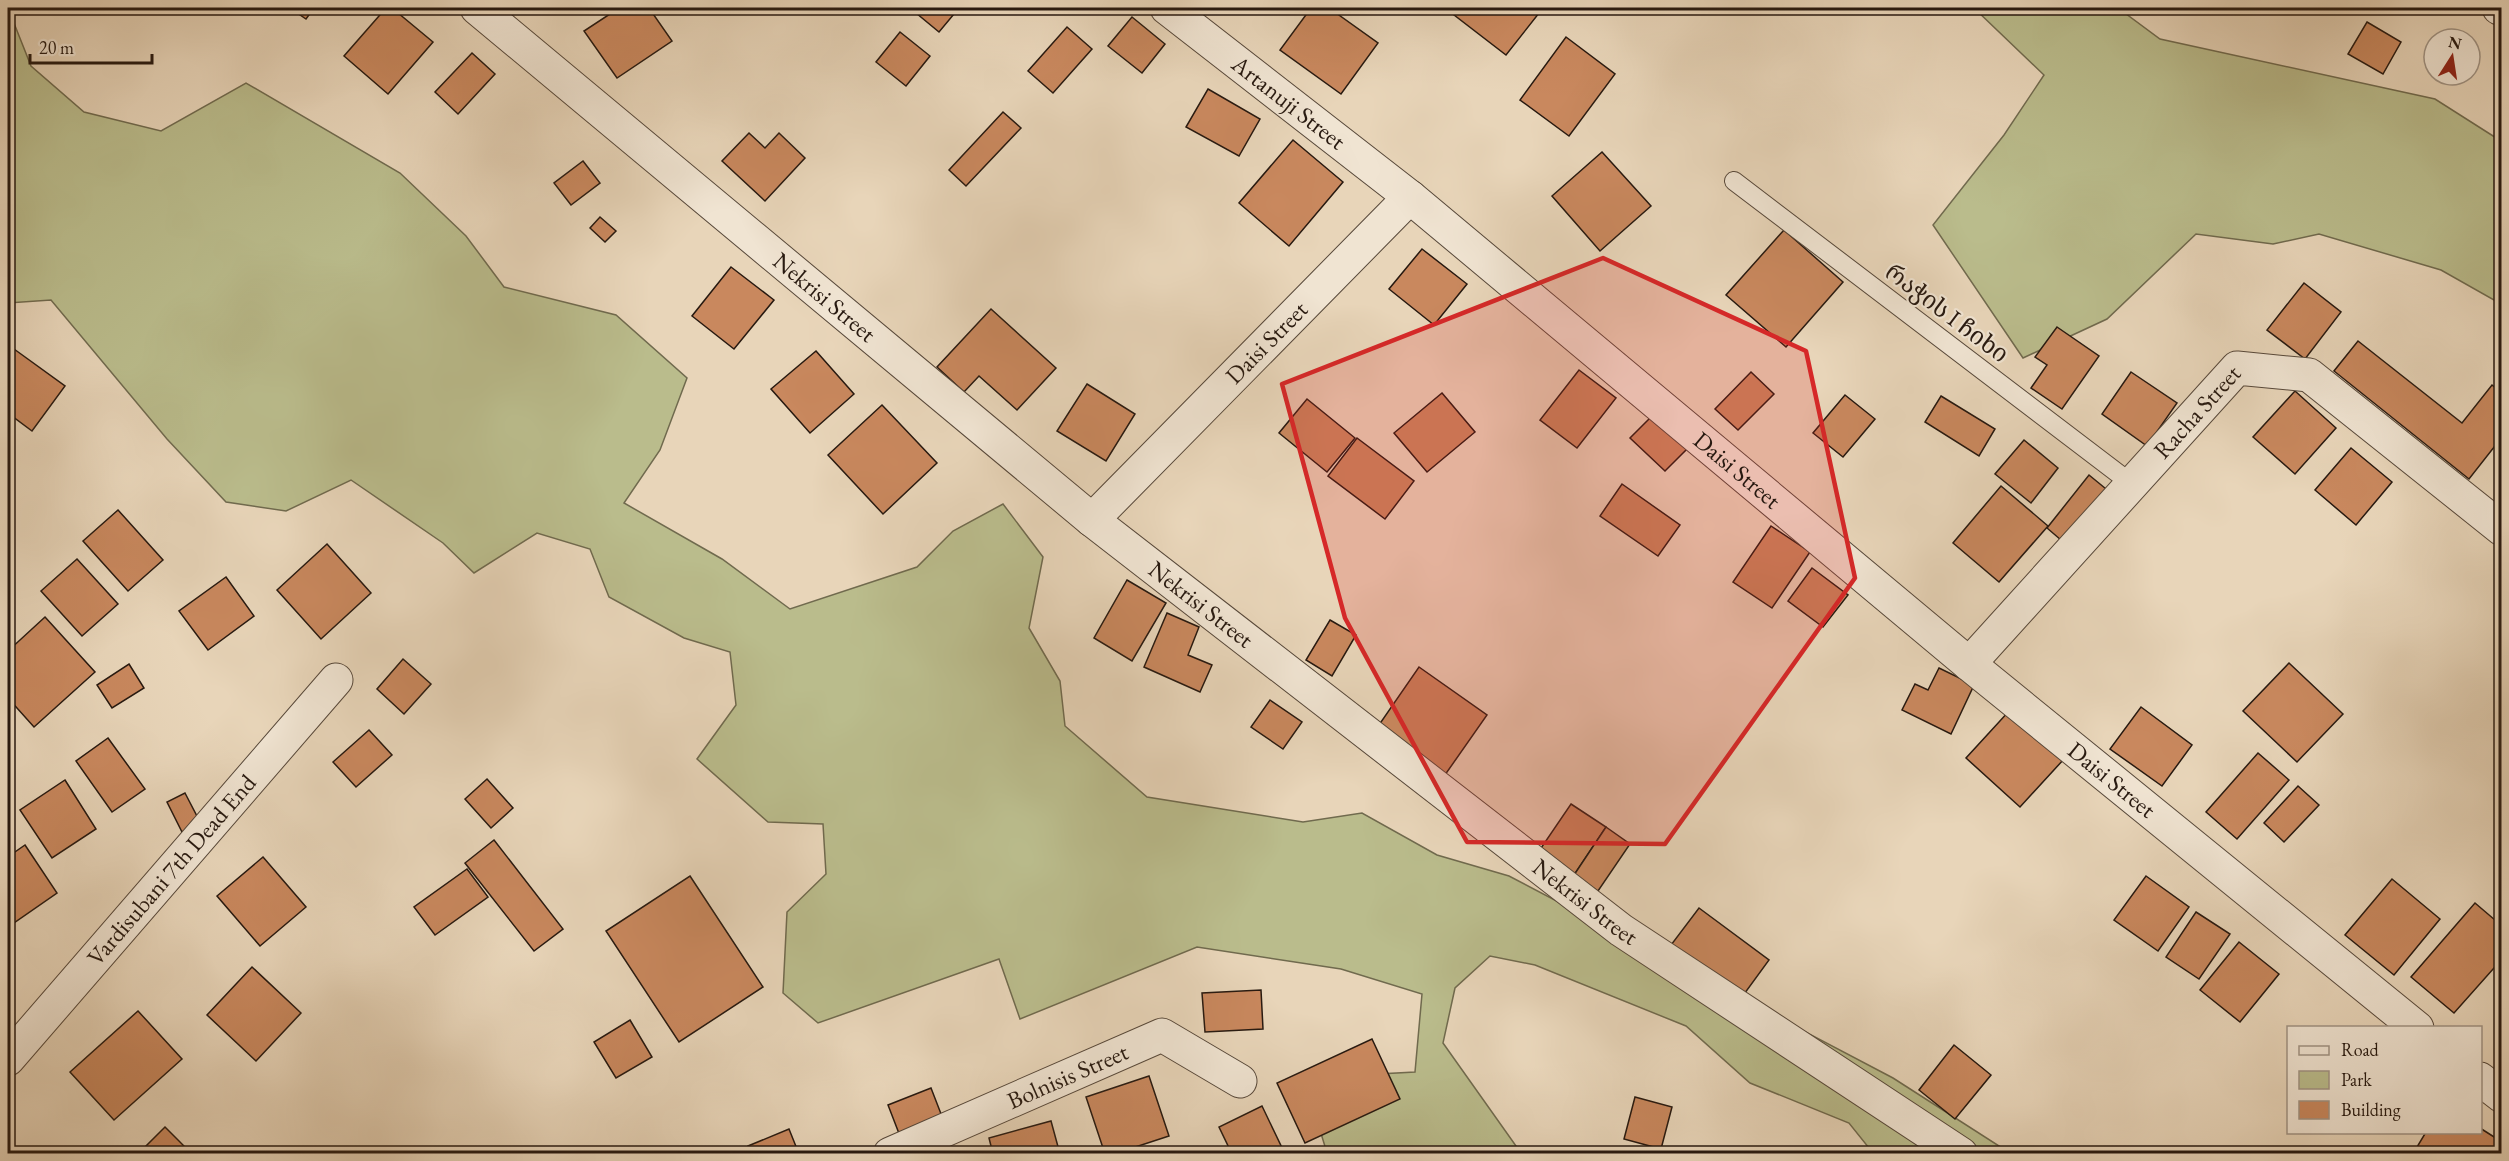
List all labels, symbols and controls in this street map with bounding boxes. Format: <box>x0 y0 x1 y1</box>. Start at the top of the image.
scale bar <box>30 27 152 65</box>
north arrow <box>2422 27 2482 87</box>
text: N <box>2446 31 2464 54</box>
text: 20 m <box>39 36 74 59</box>
street label: Artanuji Street <box>1225 48 1352 156</box>
street label: Nekrisi Street <box>767 245 883 349</box>
street label: რაჭის I ჩიხი <box>1879 256 2015 369</box>
street label: Daisi Street <box>1219 294 1314 390</box>
street label: Racha Street <box>2146 358 2248 465</box>
street label: Daisi Street <box>1687 424 1788 516</box>
street label: Nekrisi Street <box>1142 554 1260 655</box>
street label: Daisi Street <box>2061 734 2163 825</box>
street label: Vardisubani 7th Dead End <box>80 767 263 972</box>
street label: Nekrisi Street <box>1526 851 1644 952</box>
legend <box>2287 1026 2482 1134</box>
street label: Bolnisis Street <box>1002 1036 1133 1116</box>
text: Road <box>2341 1038 2380 1061</box>
text: Park <box>2341 1068 2372 1091</box>
text: Building <box>2341 1098 2401 1121</box>

